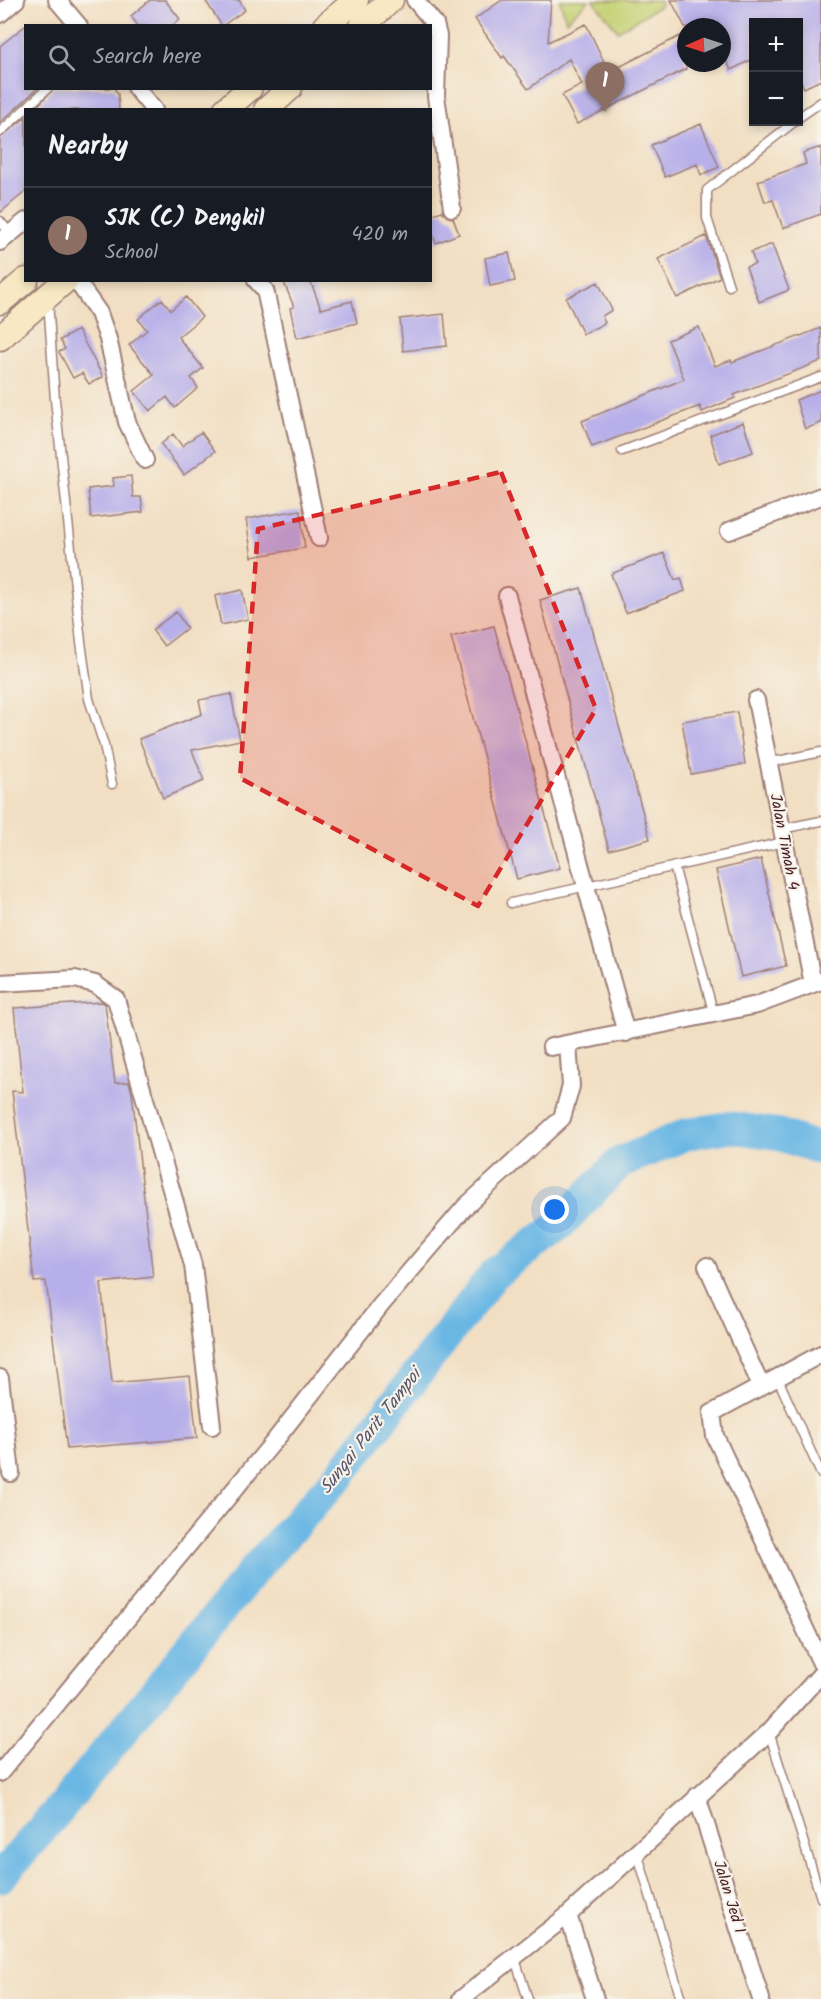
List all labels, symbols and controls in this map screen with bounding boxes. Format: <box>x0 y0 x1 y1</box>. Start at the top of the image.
north arrow <box>677 18 731 72</box>
map controls <box>749 18 803 126</box>
button: + <box>749 18 803 72</box>
search box <box>24 24 432 90</box>
text: Search here <box>93 40 201 75</box>
icon: search <box>45 41 78 74</box>
pin: 1 <box>586 63 624 112</box>
button: − <box>749 72 803 126</box>
text: Nearby <box>48 126 128 168</box>
text: SJK (C) Dengkil <box>105 202 264 237</box>
text: 1 <box>64 219 71 251</box>
text: 420 m <box>351 219 408 251</box>
text: School <box>105 237 158 269</box>
street label: Jalan Timah 4 <box>762 792 806 893</box>
your location <box>540 1195 569 1224</box>
water label: Sungai Parit Tampoi <box>313 1360 432 1501</box>
street label: Jalan Jed 1 <box>706 1857 752 1937</box>

